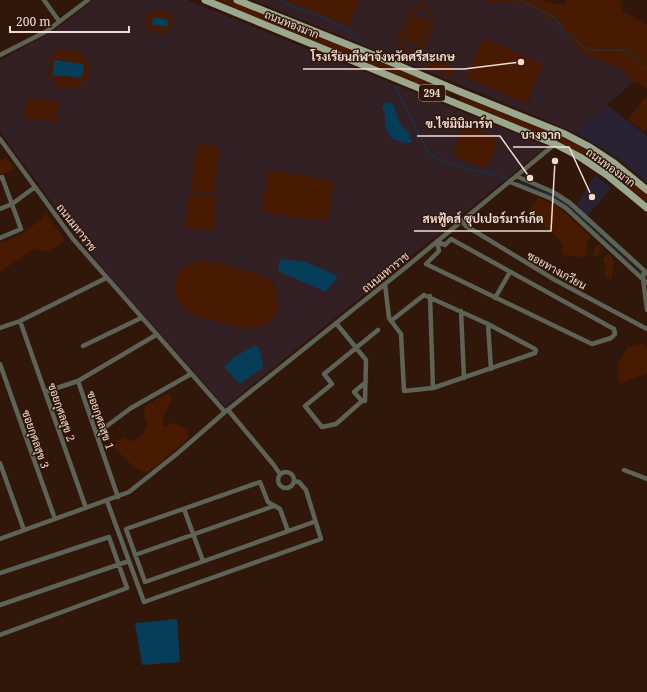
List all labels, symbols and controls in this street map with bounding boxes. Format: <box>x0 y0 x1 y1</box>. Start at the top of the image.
street label: ถนนทองมาก <box>263 6 321 42</box>
scale bar <box>10 8 129 34</box>
text: 200 m <box>16 13 51 30</box>
callout: โรงเรียนกีฬาจังหวัดศรีสะเกษ <box>303 45 464 69</box>
text: โรงเรียนกีฬาจังหวัดศรีสะเกษ <box>310 48 456 65</box>
road number: 294 <box>419 85 445 101</box>
callout: ข.ไข่มินิมาร์ท <box>417 112 500 136</box>
text: ข.ไข่มินิมาร์ท <box>425 115 493 132</box>
callout: บางจาก <box>513 123 569 147</box>
text: บางจาก <box>521 126 561 143</box>
street label: ถนนทองมาก <box>583 144 639 190</box>
street label: ถนนมหาราช <box>54 200 101 254</box>
callout: สหฟู้ดส์ ซุปเปอร์มาร์เก็ต <box>414 207 551 231</box>
text: สหฟู้ดส์ ซุปเปอร์มาร์เก็ต <box>423 210 543 227</box>
street label: ซอยทางเกวียน <box>525 247 589 293</box>
street label: ถนนมหาราช <box>358 248 412 296</box>
street label: ซอยกุศลสุข 2 <box>43 381 79 444</box>
street label: ซอยกุศลสุข 1 <box>82 389 118 452</box>
street label: ซอยกุศลสุข 3 <box>17 408 53 471</box>

